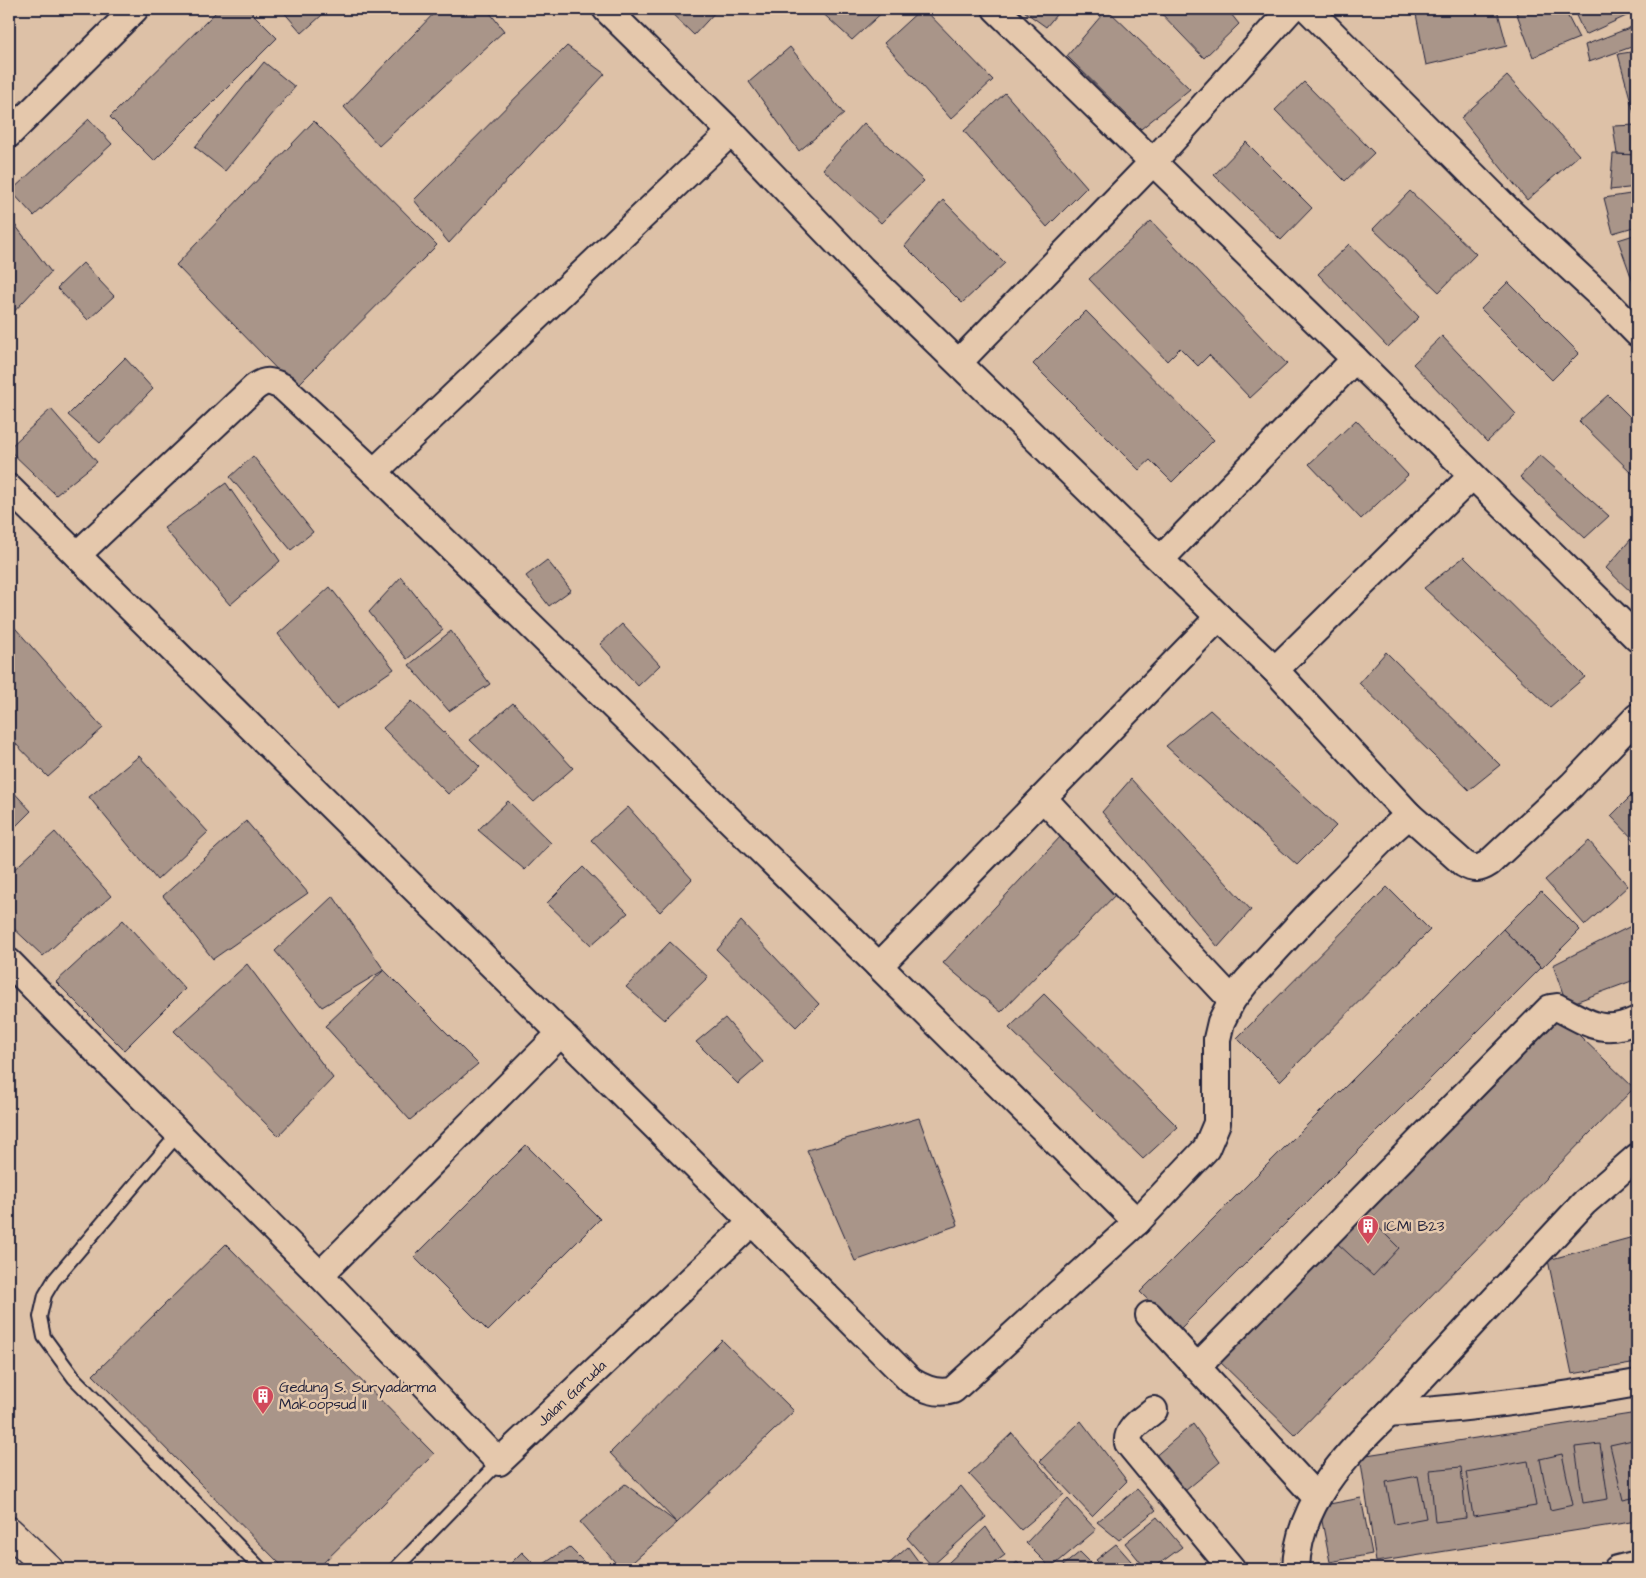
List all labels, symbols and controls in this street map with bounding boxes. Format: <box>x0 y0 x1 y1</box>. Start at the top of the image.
building icon: ICMI B23 <box>1356 1214 1380 1245</box>
place label: ICMI B23 <box>1384 1216 1445 1237</box>
street label: Jalan Garuda <box>532 1355 611 1431</box>
place label: Gedung S. Suryadarma Makoopsud II <box>279 1377 436 1415</box>
building icon: Gedung S. Suryadarma Makoopsud II <box>251 1384 275 1415</box>

